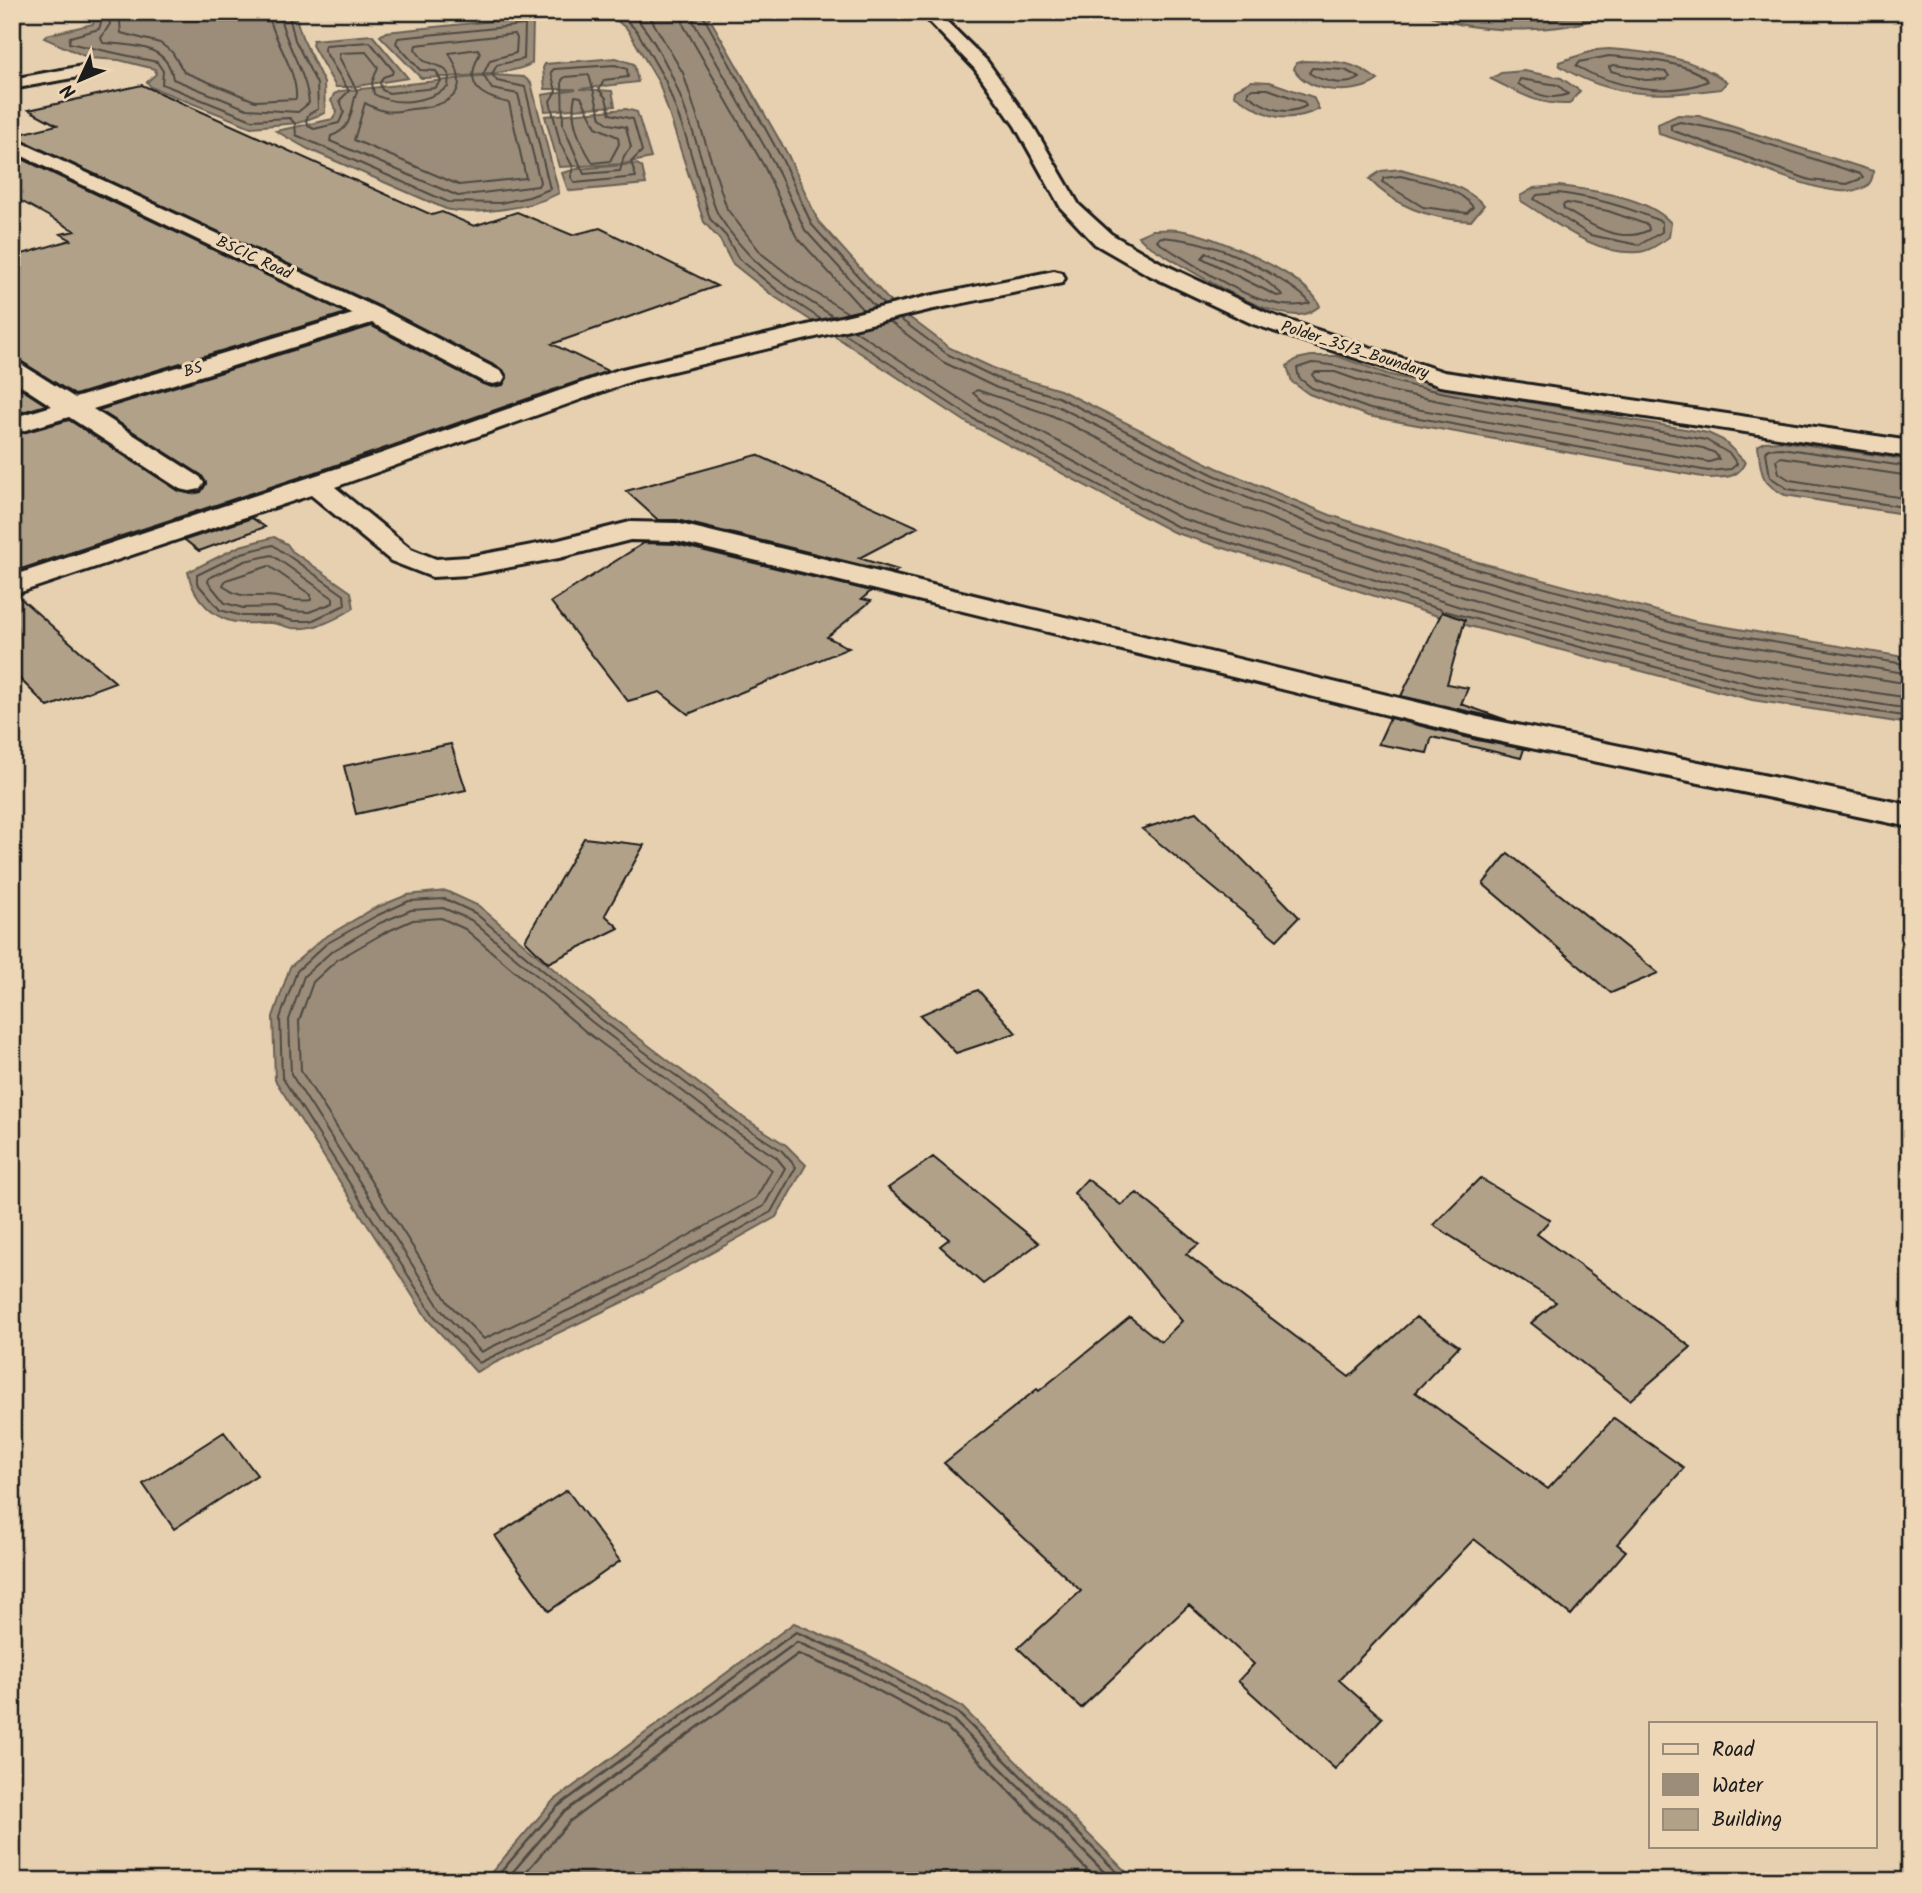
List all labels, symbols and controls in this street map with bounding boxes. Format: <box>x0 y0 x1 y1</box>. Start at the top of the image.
north arrow <box>46 46 116 116</box>
text: N <box>54 76 84 105</box>
street label: BSCIC Road <box>212 229 297 287</box>
street label: Polder_35/3_Boundary <box>1278 314 1433 386</box>
street label: BS <box>180 355 206 385</box>
legend <box>1649 1722 1876 1848</box>
text: Road <box>1712 1734 1755 1767</box>
text: Water <box>1712 1770 1764 1803</box>
text: Building <box>1712 1804 1782 1837</box>

